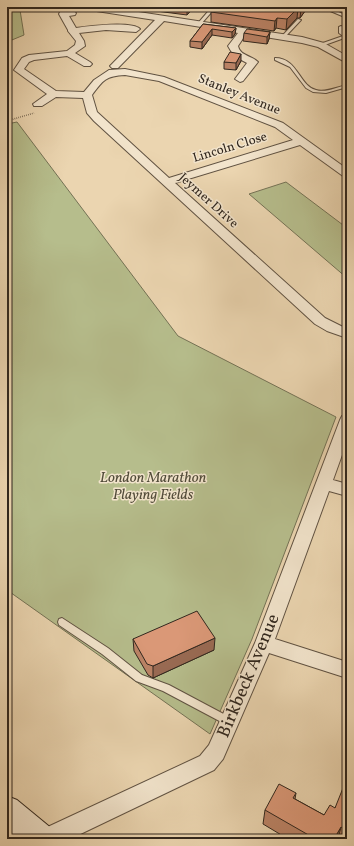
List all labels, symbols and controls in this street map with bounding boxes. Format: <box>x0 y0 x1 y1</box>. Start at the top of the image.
street label: Stanley Avenue <box>195 70 283 120</box>
street label: Lincoln Close <box>191 128 269 168</box>
street label: Jeymer Drive <box>174 169 242 233</box>
park label: London Marathon Playing Fields <box>100 468 206 506</box>
street label: Birkbeck Avenue <box>212 610 286 742</box>

